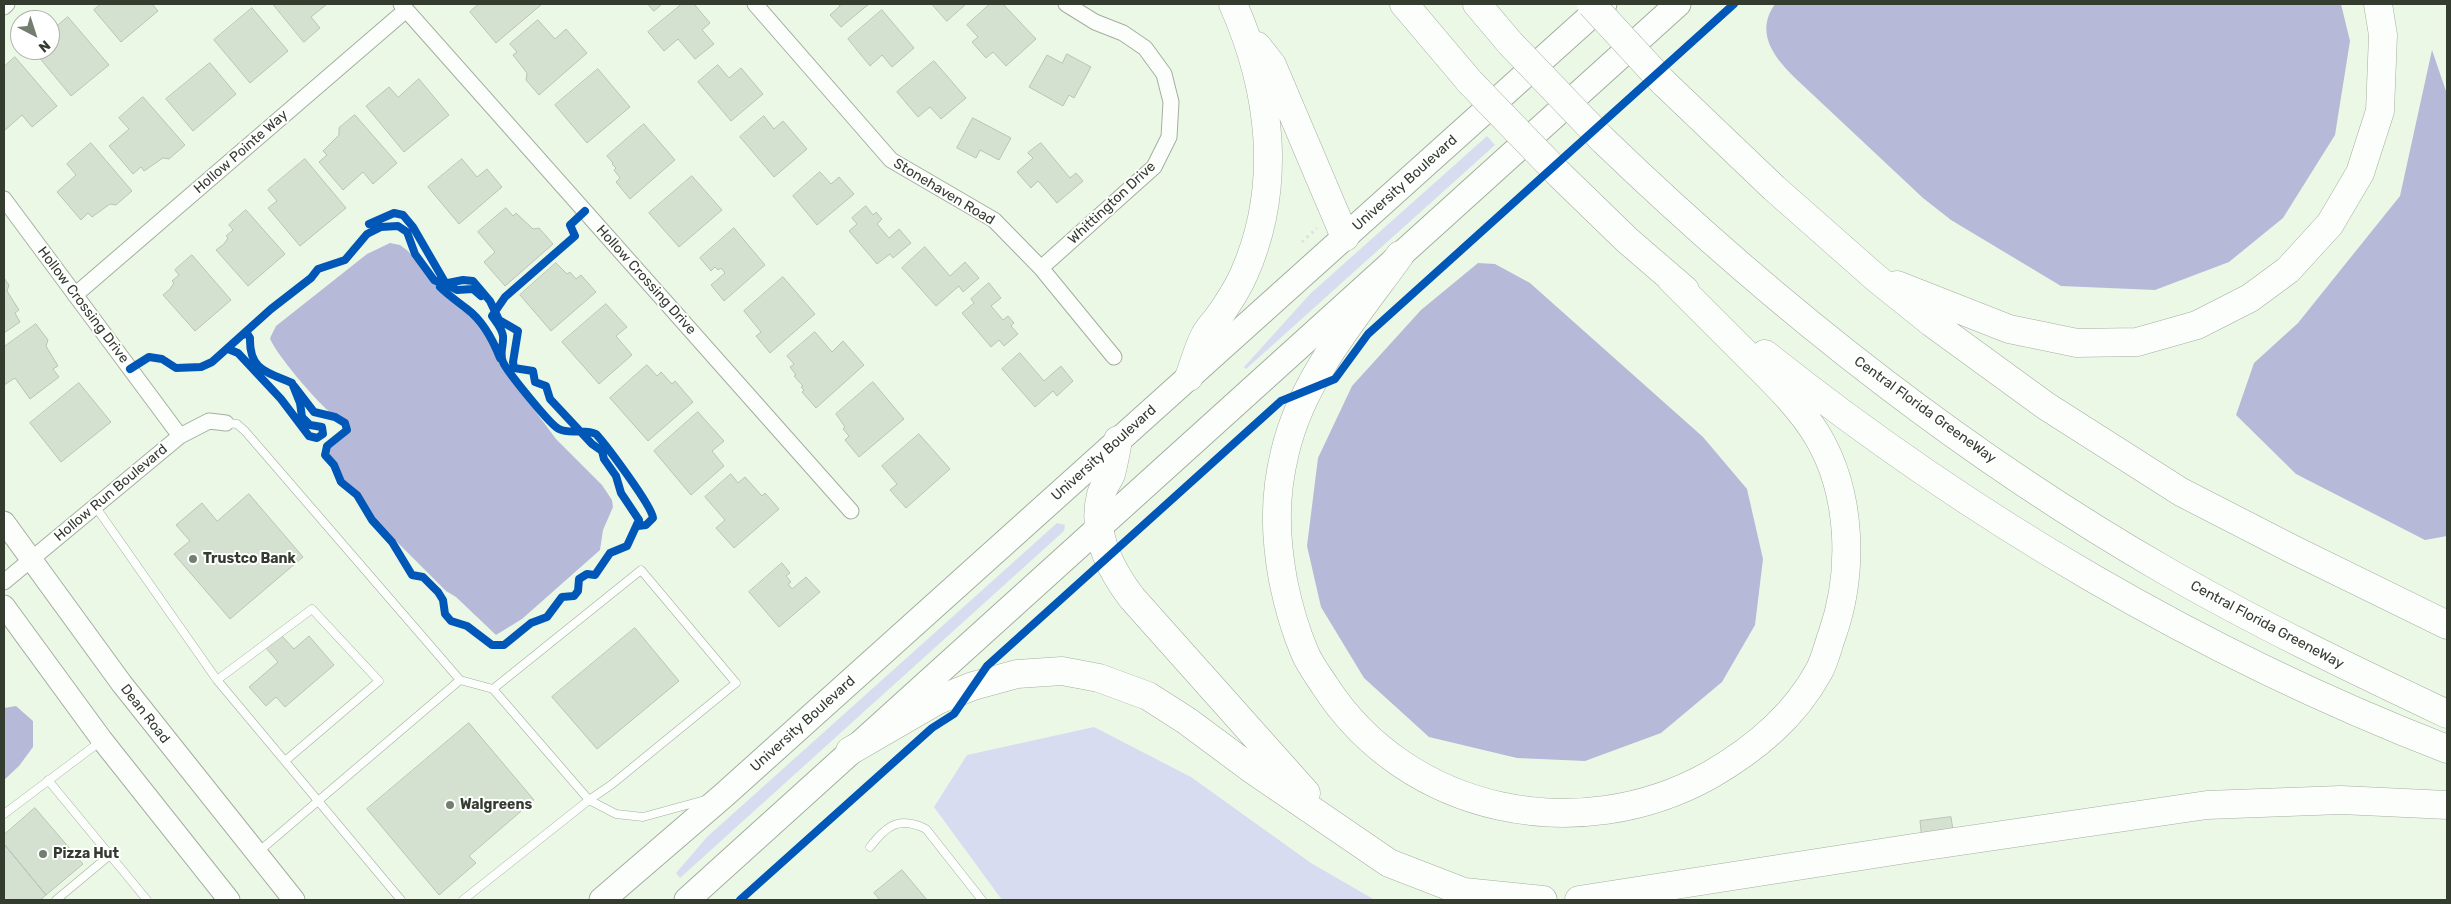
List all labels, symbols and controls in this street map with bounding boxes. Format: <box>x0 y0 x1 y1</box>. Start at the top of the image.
north arrow <box>10 10 60 60</box>
text: N <box>35 36 54 56</box>
street label: Hollow Pointe Way <box>191 107 291 197</box>
street label: University Boulevard <box>1349 132 1461 234</box>
street label: Stonehaven Road <box>890 155 998 229</box>
street label: Whittington Drive <box>1065 158 1159 248</box>
street label: Hollow Crossing Drive <box>592 222 700 338</box>
street label: Hollow Crossing Drive <box>34 243 132 367</box>
street label: Central Florida GreeneWay <box>1851 353 1999 467</box>
street label: University Boulevard <box>1048 402 1160 504</box>
street label: Hollow Run Boulevard <box>51 441 171 545</box>
place label: Trustco Bank <box>203 551 296 567</box>
marker: Trustco Bank <box>187 553 199 565</box>
street label: Central Florida GreeneWay <box>2187 577 2347 673</box>
street label: University Boulevard <box>747 673 859 775</box>
street label: Dean Road <box>117 681 173 747</box>
place label: Walgreens <box>460 797 532 813</box>
marker: Walgreens <box>444 799 456 811</box>
place label: Pizza Hut <box>53 846 119 862</box>
marker: Pizza Hut <box>37 848 49 860</box>

